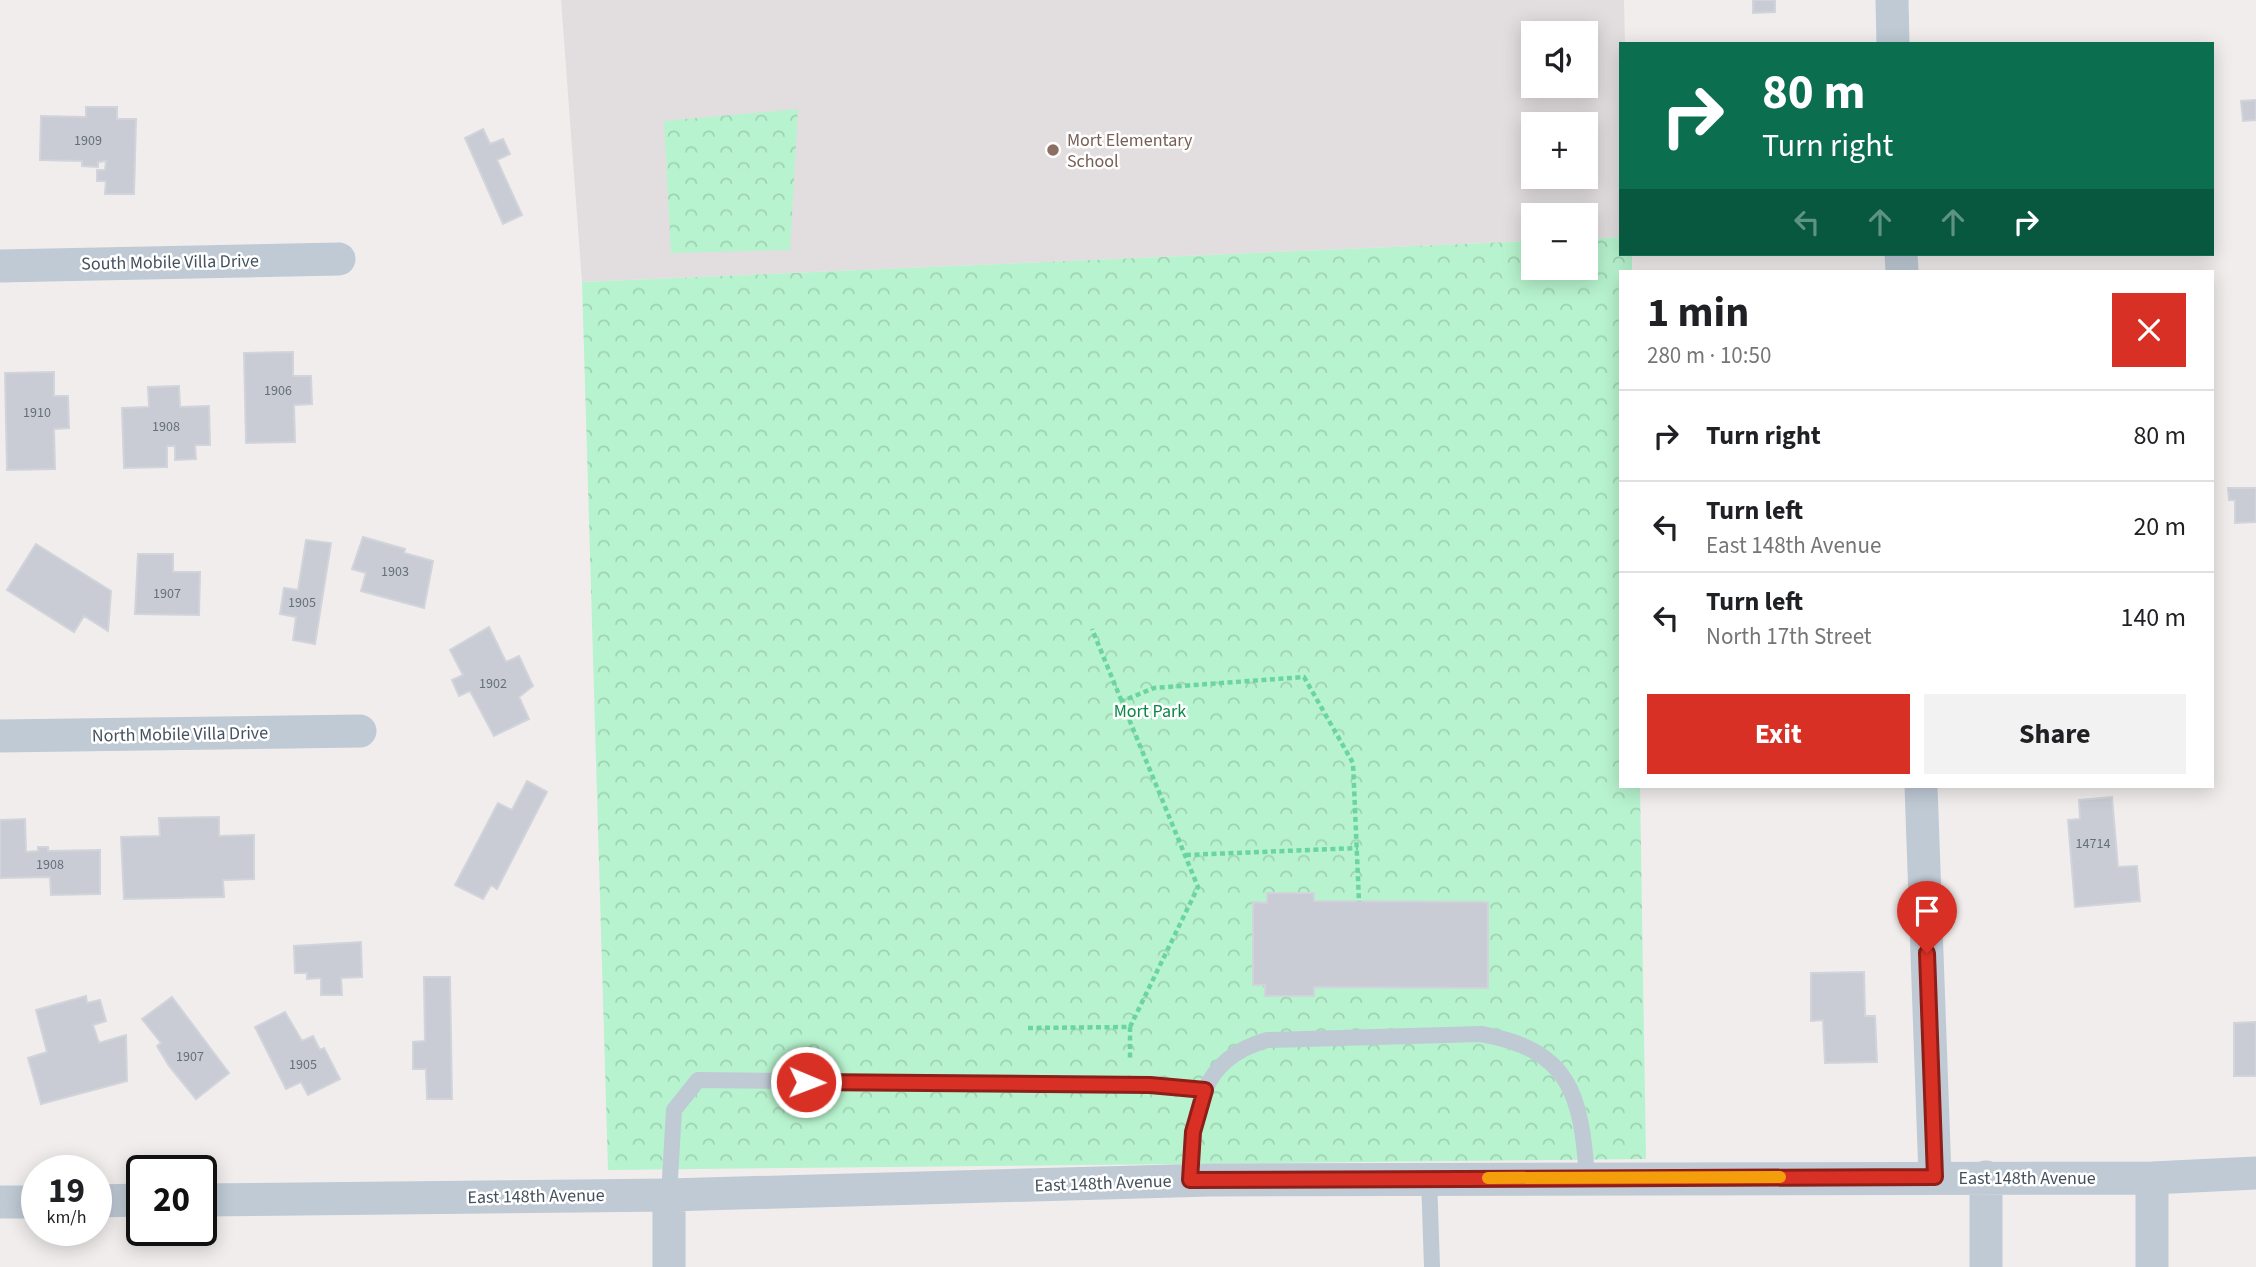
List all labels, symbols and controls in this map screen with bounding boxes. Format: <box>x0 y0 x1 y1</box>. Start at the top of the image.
map controls <box>1521 21 1598 280</box>
button: sound <box>1521 21 1598 98</box>
text: 80 m <box>1762 58 1866 128</box>
icon: right <box>1647 70 1738 161</box>
button: + <box>1521 112 1598 189</box>
text: Turn right <box>1762 123 1893 169</box>
place label: Mort Elementary School <box>1067 128 1193 174</box>
house number: 1909 <box>74 131 102 151</box>
marker: Mort Elementary School <box>1045 142 1061 158</box>
button: − <box>1521 203 1598 280</box>
icon: left <box>1788 203 1826 241</box>
icon: ahead <box>1861 203 1899 241</box>
icon: ahead <box>1934 203 1972 241</box>
icon: right <box>2007 203 2045 241</box>
street label: South Mobile Villa Drive <box>81 248 259 277</box>
text: 1 min <box>1647 283 1749 343</box>
button: close <box>2112 293 2186 367</box>
text: 280 m · 10:50 <box>1647 339 1771 372</box>
house number: 1906 <box>264 381 292 401</box>
house number: 1910 <box>23 403 51 423</box>
house number: 1908 <box>152 417 180 437</box>
icon: right <box>1647 417 1685 455</box>
text: Turn right <box>1706 417 1821 454</box>
text: 80 m <box>2133 417 2186 454</box>
text: Turn left <box>1706 492 1803 529</box>
icon: left <box>1647 508 1685 546</box>
text: 20 m <box>2133 508 2186 545</box>
text: East 148th Avenue <box>1706 529 1881 562</box>
house number: 1903 <box>381 562 409 582</box>
text: Turn left <box>1706 583 1803 620</box>
house number: 1907 <box>153 584 181 604</box>
house number: 1905 <box>288 593 316 613</box>
icon: left <box>1647 599 1685 637</box>
text: 140 m <box>2120 599 2186 636</box>
text: North 17th Street <box>1706 620 1872 653</box>
house number: 1902 <box>479 674 507 694</box>
button: Exit <box>1647 694 1910 774</box>
button: Share <box>1924 694 2186 774</box>
park label: Mort Park <box>1114 699 1186 724</box>
street label: North Mobile Villa Drive <box>92 720 268 749</box>
house number: 14714 <box>2076 834 2110 854</box>
house number: 1908 <box>36 855 64 875</box>
pin <box>1897 881 1957 953</box>
icon: arrive <box>1908 892 1946 930</box>
position arrow <box>769 1045 843 1119</box>
house number: 1907 <box>176 1047 204 1067</box>
house number: 1905 <box>289 1055 317 1075</box>
speed limit sign: 20 <box>126 1155 217 1246</box>
text: 19 <box>48 1166 85 1216</box>
street label: East 148th Avenue <box>1958 1166 2096 1191</box>
street label: East 148th Avenue <box>1034 1169 1172 1198</box>
street label: East 148th Avenue <box>467 1183 605 1210</box>
text: km/h <box>47 1205 86 1230</box>

